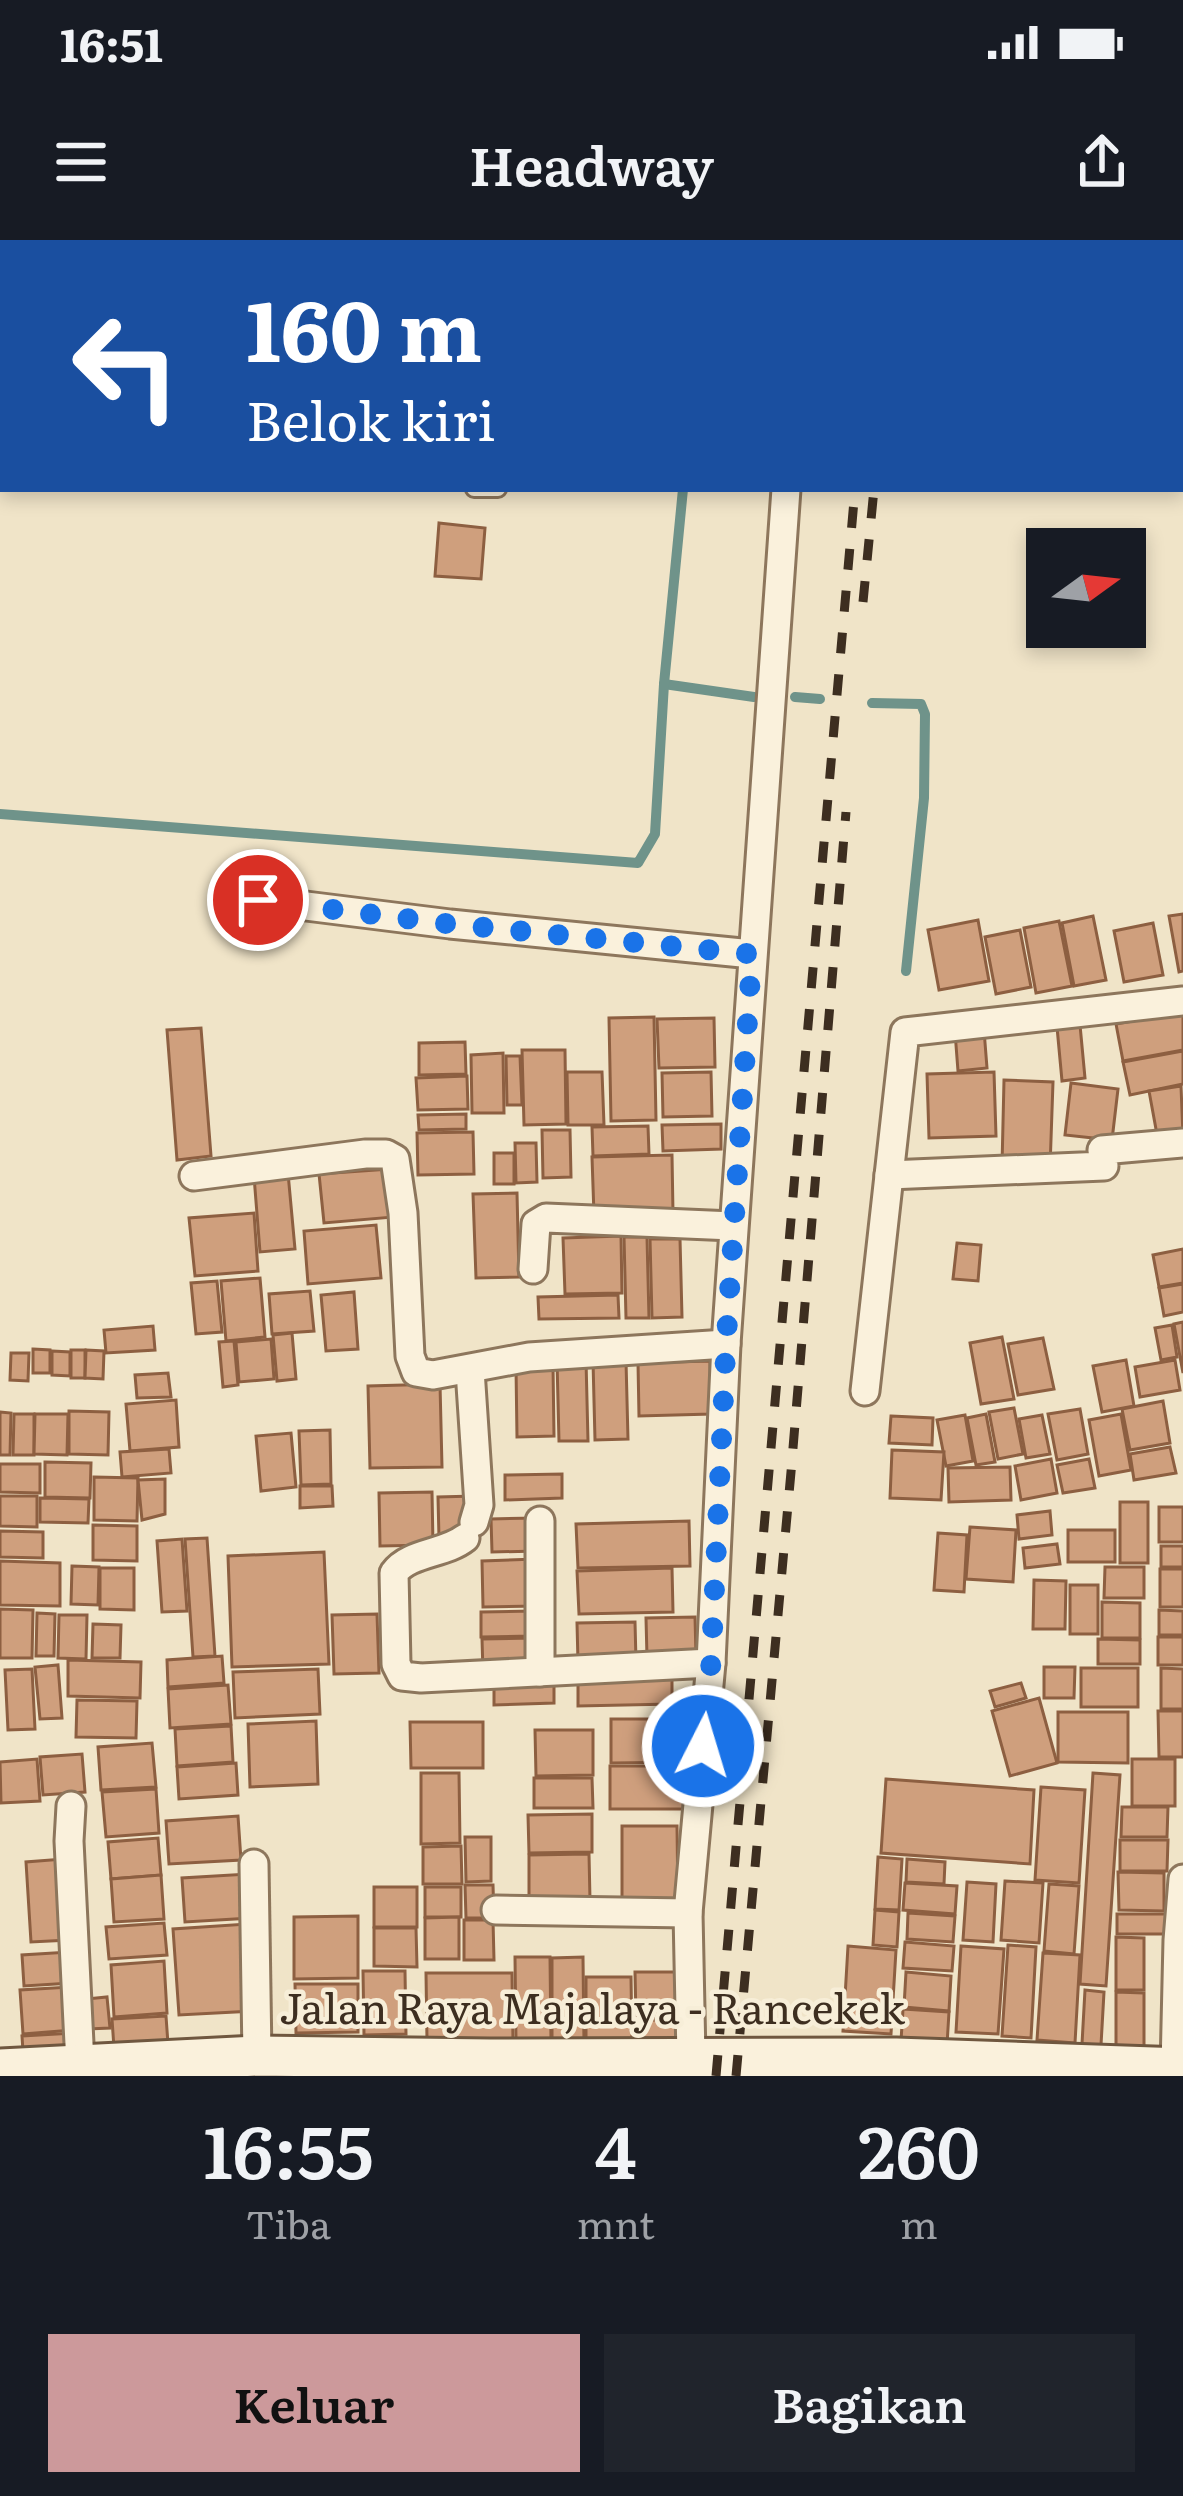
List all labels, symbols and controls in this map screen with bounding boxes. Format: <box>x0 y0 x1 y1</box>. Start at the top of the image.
text: 16:51 <box>60 9 163 76</box>
text: Headway <box>469 122 714 203</box>
icon: menu <box>48 129 114 195</box>
icon: share <box>1069 129 1135 195</box>
text: 160 m <box>246 263 482 388</box>
icon: left <box>48 288 204 444</box>
text: Belok kiri <box>246 377 495 458</box>
north arrow <box>1026 528 1146 648</box>
map controls <box>1026 528 1146 648</box>
pin <box>207 849 309 951</box>
icon: arrive <box>225 867 291 933</box>
position arrow <box>640 1683 766 1809</box>
street label: Jalan Raya Majalaya - Rancekek <box>279 1975 905 2037</box>
text: 16:55 <box>203 2094 374 2201</box>
text: 4 <box>595 2094 637 2201</box>
text: 260 <box>858 2094 980 2201</box>
text: Tiba <box>246 2193 331 2251</box>
text: mnt <box>577 2193 655 2251</box>
text: m <box>900 2193 938 2251</box>
button: Keluar <box>48 2334 580 2472</box>
button: Bagikan <box>604 2334 1135 2472</box>

